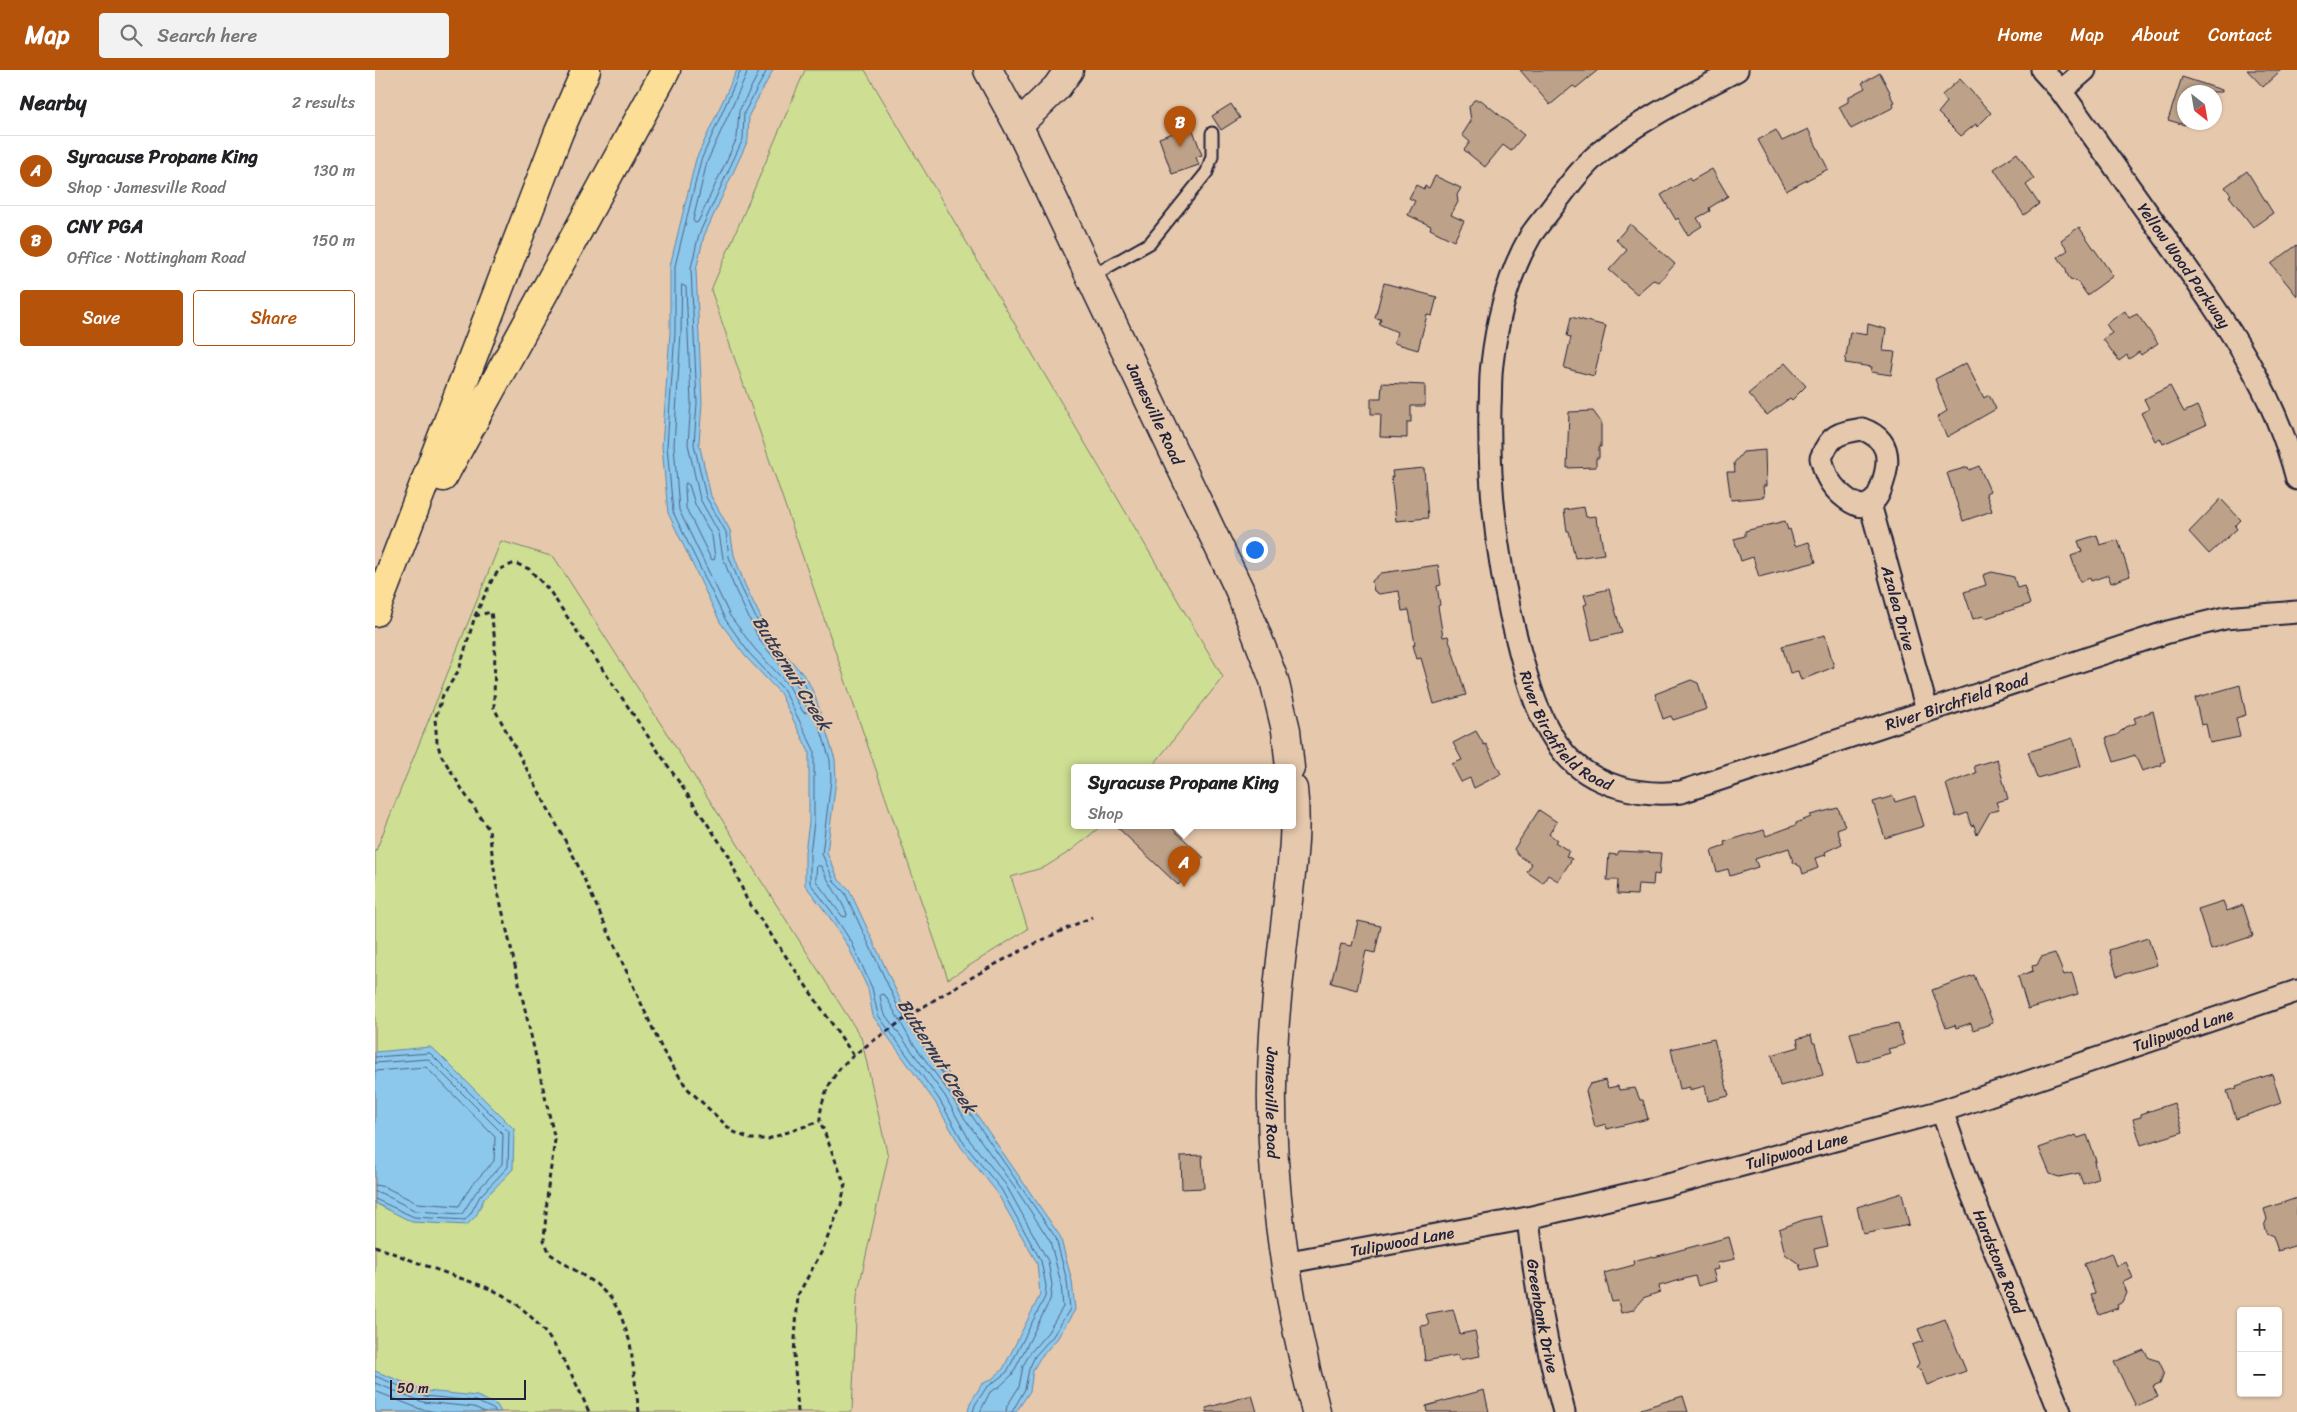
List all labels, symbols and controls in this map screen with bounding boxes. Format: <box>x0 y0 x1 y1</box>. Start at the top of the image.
search box <box>99 13 449 58</box>
text: Map <box>25 14 69 56</box>
text: Search here <box>157 19 257 52</box>
text: Home <box>1998 19 2043 51</box>
text: Map <box>2071 19 2104 51</box>
text: About <box>2132 19 2180 51</box>
text: Contact <box>2208 19 2272 51</box>
icon: search <box>117 21 145 49</box>
text: Nearby <box>20 84 86 122</box>
north arrow <box>2177 85 2222 130</box>
text: 2 results <box>292 88 355 117</box>
pin: B <box>1164 106 1196 147</box>
text: Syracuse Propane King <box>67 140 258 173</box>
text: A <box>31 156 41 185</box>
text: 130 m <box>313 156 355 185</box>
text: Shop · Jamesville Road <box>67 173 226 202</box>
street label: Yellow Wood Parkway <box>2129 196 2239 335</box>
text: CNY PGA <box>67 210 144 243</box>
text: B <box>31 226 41 255</box>
text: 150 m <box>312 226 355 255</box>
text: Office · Nottingham Road <box>67 243 246 272</box>
button: Save <box>20 290 183 346</box>
button: Share <box>193 290 355 346</box>
street label: Jamesville Road <box>1117 356 1193 471</box>
your location <box>1242 537 1268 563</box>
street label: Azalea Drive <box>1872 561 1924 654</box>
water label: Butternut Creek <box>744 609 841 739</box>
street label: River Birchfield Road <box>1881 664 2034 739</box>
street label: River Birchfield Road <box>1511 667 1619 800</box>
popup <box>1071 764 1296 829</box>
text: Syracuse Propane King <box>1088 766 1279 799</box>
text: Shop <box>1088 799 1123 828</box>
pin: A <box>1168 846 1200 887</box>
water label: Butternut Creek <box>889 992 986 1122</box>
street label: Tulipwood Lane <box>2129 999 2238 1061</box>
street label: Jamesville Road <box>1257 1046 1288 1161</box>
street label: Tulipwood Lane <box>1742 1123 1851 1179</box>
street label: Hardstone Road <box>1964 1205 2034 1320</box>
street label: Tulipwood Lane <box>1348 1218 1457 1266</box>
street label: Greenbank Drive <box>1518 1257 1567 1376</box>
map controls <box>2237 1307 2282 1397</box>
button: + <box>2237 1307 2282 1352</box>
button: − <box>2237 1352 2282 1397</box>
text: 50 m <box>397 1376 429 1401</box>
scale bar <box>390 1377 526 1400</box>

